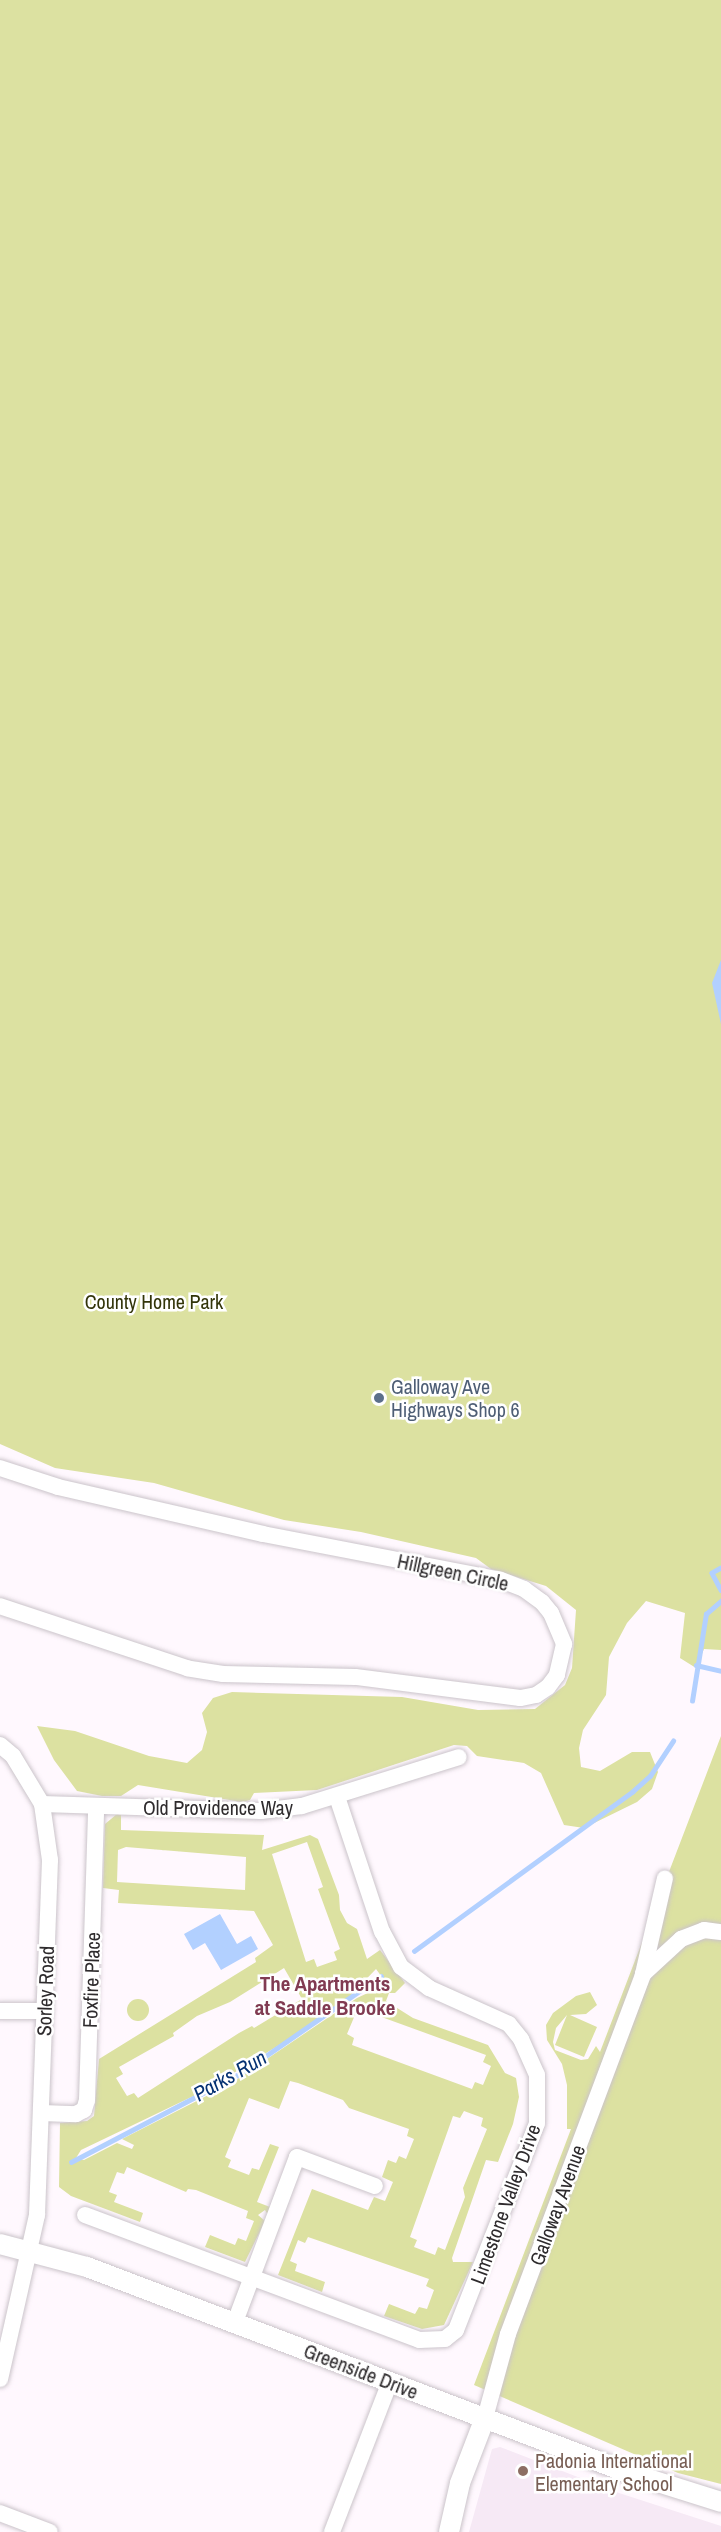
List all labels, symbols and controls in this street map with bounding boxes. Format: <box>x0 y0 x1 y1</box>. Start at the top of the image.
park label: County Home Park <box>85 1289 223 1313</box>
place label: Galloway Ave Highways Shop 6 <box>391 1374 520 1421</box>
marker: Galloway Ave Highways Shop 6 <box>372 1391 386 1405</box>
street label: Hillgreen Circle <box>395 1549 511 1595</box>
street label: Old Providence Way <box>143 1795 293 1819</box>
street label: Foxfire Place <box>77 1932 105 2028</box>
street label: Sorley Road <box>31 1945 59 2037</box>
district label: The Apartments at Saddle Brooke <box>255 1971 395 2021</box>
water label: Parks Run <box>189 2045 271 2107</box>
street label: Limestone Valley Drive <box>465 2121 545 2287</box>
street label: Galloway Avenue <box>524 2141 590 2269</box>
street label: Greenside Drive <box>301 2338 421 2404</box>
place label: Padonia International Elementary School <box>535 2448 692 2495</box>
marker: Padonia International Elementary School <box>516 2464 530 2478</box>

